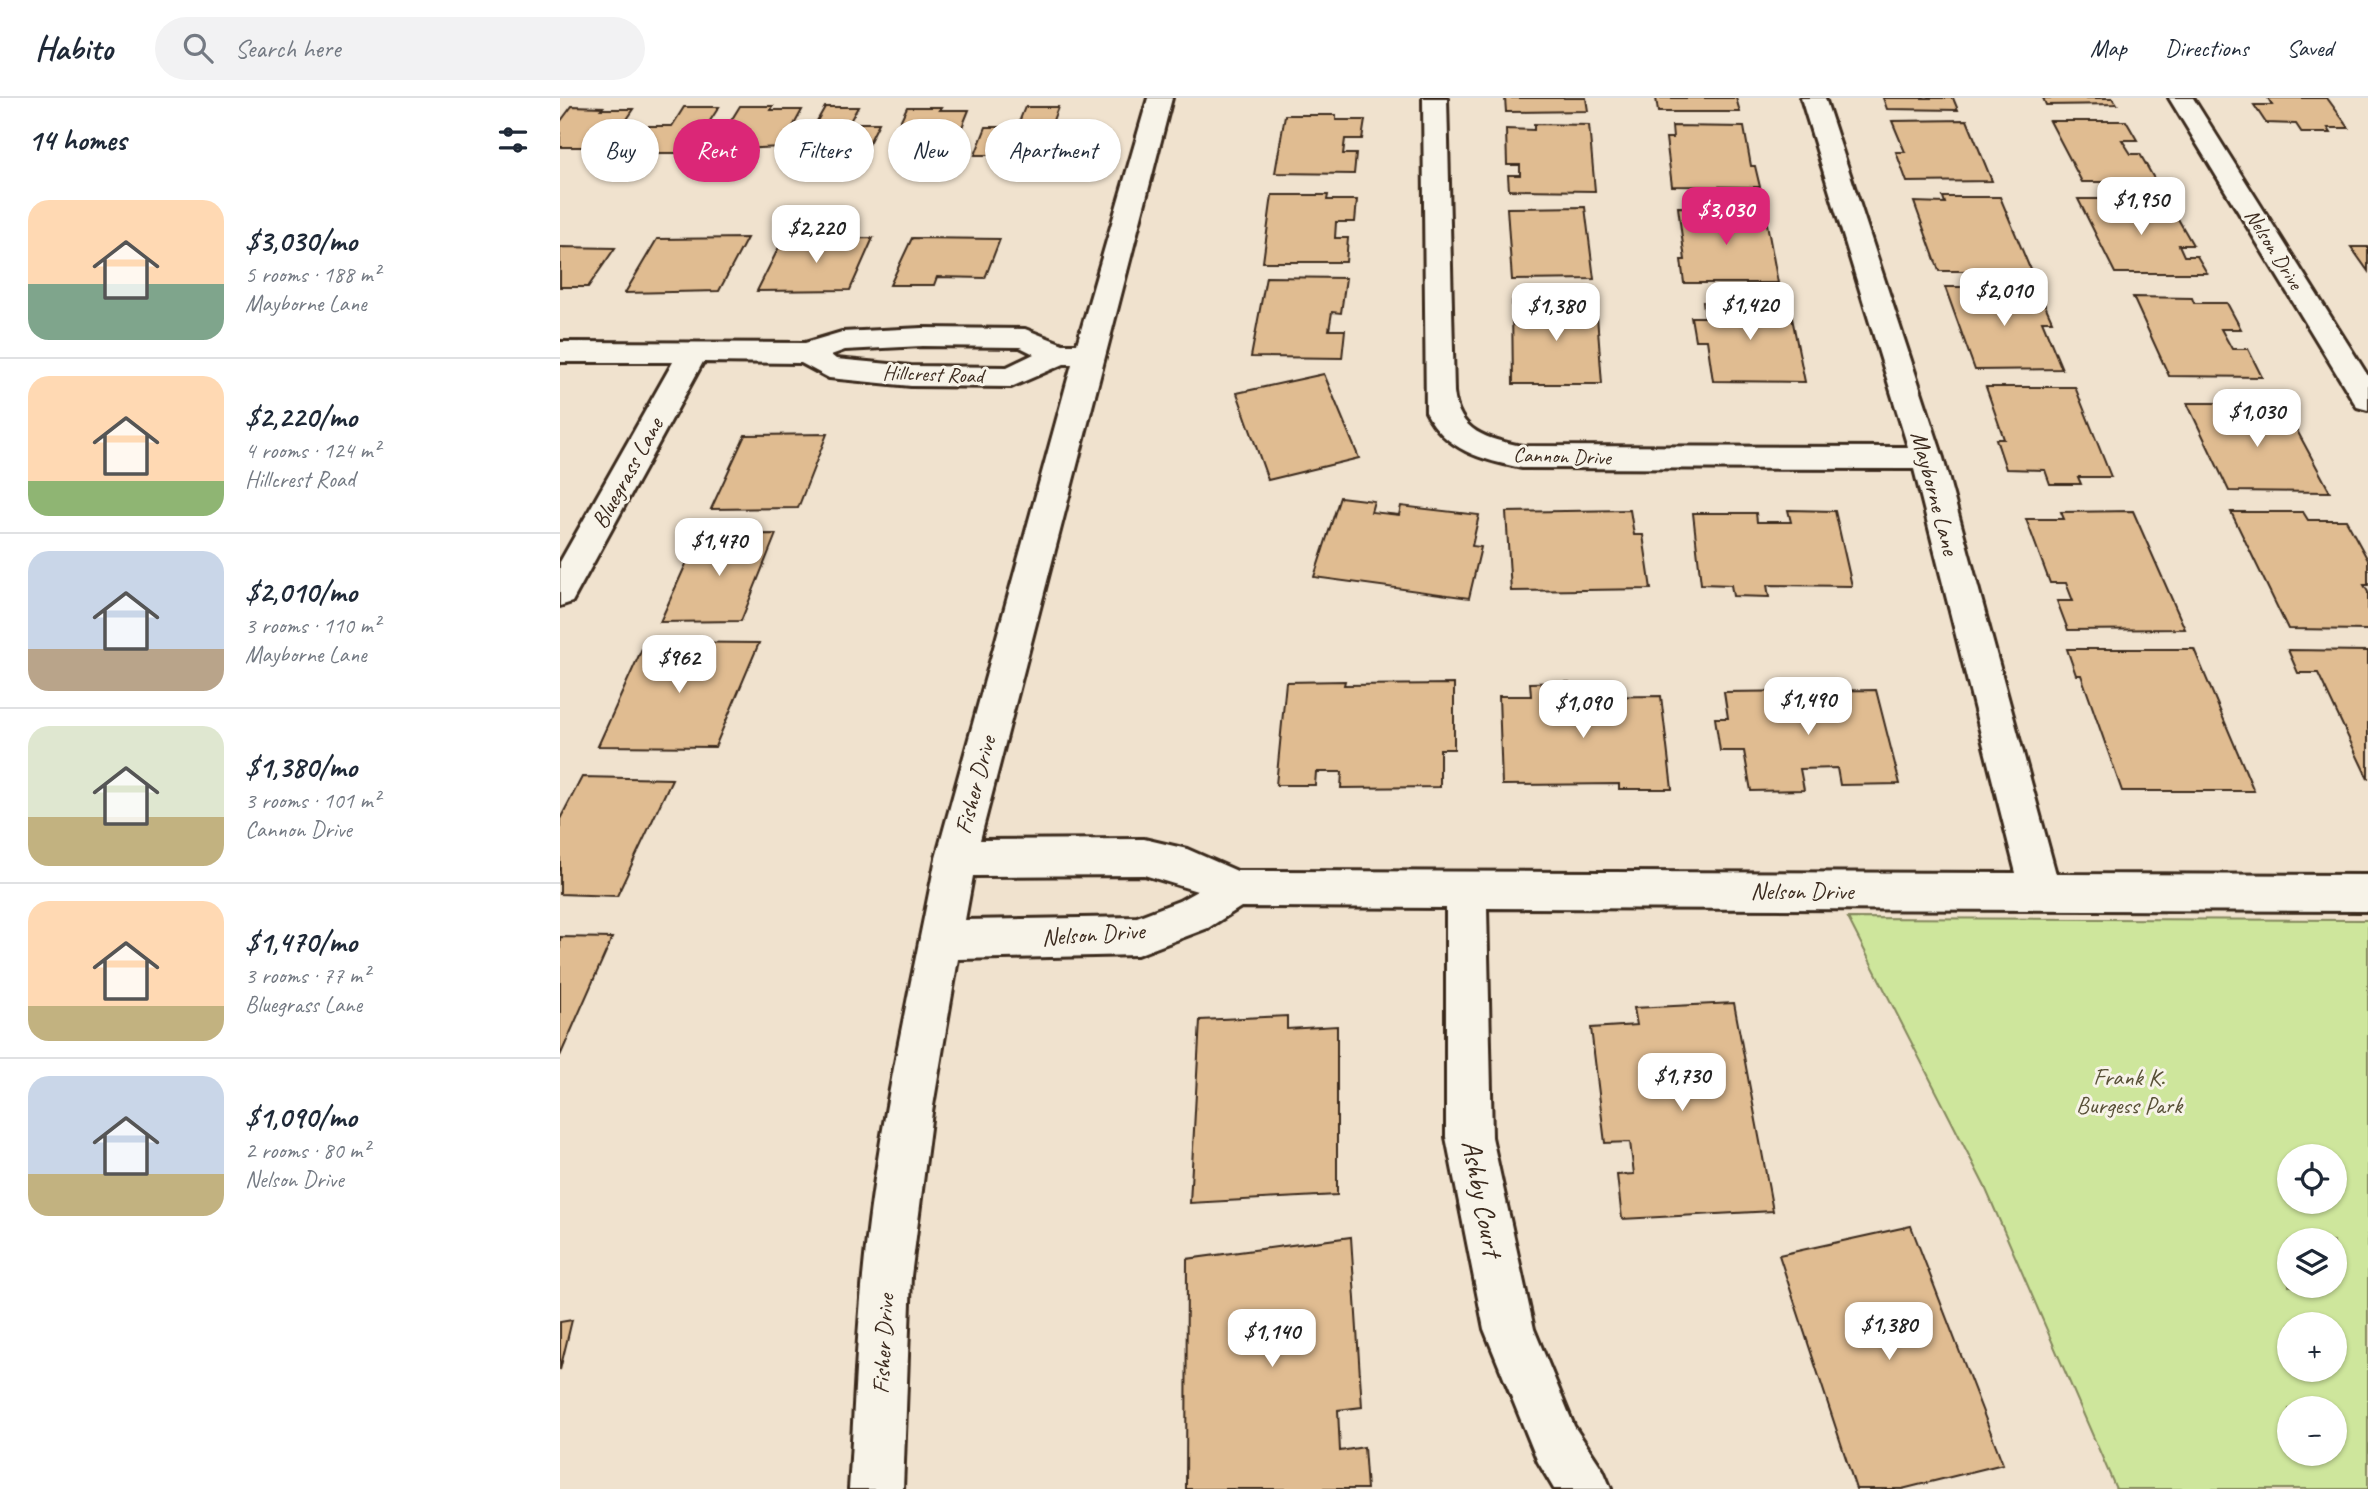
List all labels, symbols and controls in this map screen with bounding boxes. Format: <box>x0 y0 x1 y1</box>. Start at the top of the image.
search box <box>155 17 645 80</box>
text: Habito <box>35 27 113 69</box>
icon: search <box>179 29 217 67</box>
text: Search here <box>235 32 341 65</box>
text: Map <box>2090 33 2127 63</box>
text: Directions <box>2165 33 2248 63</box>
text: Saved <box>2286 33 2333 63</box>
chip: Buy <box>581 119 659 182</box>
chip: Rent <box>673 119 760 182</box>
chip: Filters <box>774 119 874 182</box>
chip: New <box>888 119 971 182</box>
chip: Apartment <box>985 119 1121 182</box>
text: 14 homes <box>28 121 126 159</box>
icon: filters <box>494 121 532 159</box>
pin: $1,950 <box>2084 178 2198 237</box>
text: $1,950 <box>2113 185 2169 214</box>
pin: $3,030 <box>1669 188 1783 247</box>
text: $3,030 <box>1698 195 1754 224</box>
street label: Nelson Drive <box>2239 204 2310 296</box>
pin: $2,220 <box>759 206 873 265</box>
text: $2,220 <box>788 213 844 242</box>
text: $3,030/mo <box>245 222 357 260</box>
icon: home <box>84 228 168 312</box>
text: 5 rooms · 188 m² <box>245 260 380 289</box>
pin: $2,010 <box>1947 268 2061 328</box>
text: $2,010 <box>1976 276 2032 305</box>
pin: $1,420 <box>1693 282 1807 342</box>
pin: $1,380 <box>1499 284 1613 343</box>
text: Mayborne Lane <box>245 289 366 318</box>
text: $1,420 <box>1722 290 1778 319</box>
text: $1,380 <box>1528 291 1584 320</box>
street label: Hillcrest Road <box>882 359 987 389</box>
pin: $1,030 <box>2200 390 2314 449</box>
text: $1,030 <box>2229 397 2285 426</box>
text: $2,220/mo <box>245 398 357 436</box>
icon: home <box>84 404 168 488</box>
street label: Bluegrass Lane <box>584 410 671 534</box>
street label: Mayborne Lane <box>1904 428 1966 560</box>
text: 4 rooms · 124 m² <box>245 436 380 465</box>
street label: Cannon Drive <box>1513 441 1613 471</box>
text: Hillcrest Road <box>245 465 355 494</box>
pin: $1,470 <box>662 518 776 578</box>
text: $1,470 <box>691 526 747 555</box>
text: $2,010/mo <box>245 573 357 611</box>
icon: home <box>84 579 168 663</box>
text: 3 rooms · 110 m² <box>245 611 380 640</box>
pin: $962 <box>638 636 720 695</box>
text: Mayborne Lane <box>245 640 366 669</box>
text: $962 <box>658 643 700 672</box>
pin: $1,490 <box>1751 678 1865 737</box>
pin: $1,090 <box>1526 680 1640 740</box>
text: $1,490 <box>1780 685 1836 714</box>
text: $1,090 <box>1555 688 1611 717</box>
street label: Fisher Drive <box>948 731 1003 837</box>
text: $1,380/mo <box>245 748 357 786</box>
icon: home <box>84 754 168 838</box>
text: 3 rooms · 101 m² <box>245 786 380 815</box>
text: Cannon Drive <box>245 815 352 844</box>
street label: Nelson Drive <box>1751 876 1856 906</box>
street label: Nelson Drive <box>1041 915 1148 953</box>
text: $1,470/mo <box>245 923 357 961</box>
icon: home <box>84 929 168 1013</box>
text: 3 rooms · 77 m² <box>245 961 369 990</box>
text: Bluegrass Lane <box>245 990 362 1019</box>
pin: $1,730 <box>1625 1054 1739 1113</box>
text: $1,730 <box>1654 1061 1710 1090</box>
park label: Frank K. Burgess Park <box>2076 1062 2184 1120</box>
text: $1,090/mo <box>245 1098 357 1136</box>
icon: home <box>84 1104 168 1188</box>
text: 2 rooms · 80 m² <box>245 1136 369 1165</box>
street label: Ashby Court <box>1454 1137 1512 1263</box>
map controls <box>2277 1144 2347 1466</box>
button: locate <box>2277 1144 2347 1214</box>
text: Nelson Drive <box>245 1165 344 1194</box>
button: layers <box>2277 1228 2347 1298</box>
street label: Fisher Drive <box>865 1291 901 1395</box>
pin: $1,380 <box>1832 1302 1946 1362</box>
pin: $1,140 <box>1215 1310 1329 1369</box>
text: $1,380 <box>1861 1310 1917 1339</box>
button: + <box>2277 1312 2347 1382</box>
text: $1,140 <box>1244 1317 1300 1346</box>
button: − <box>2277 1396 2347 1466</box>

